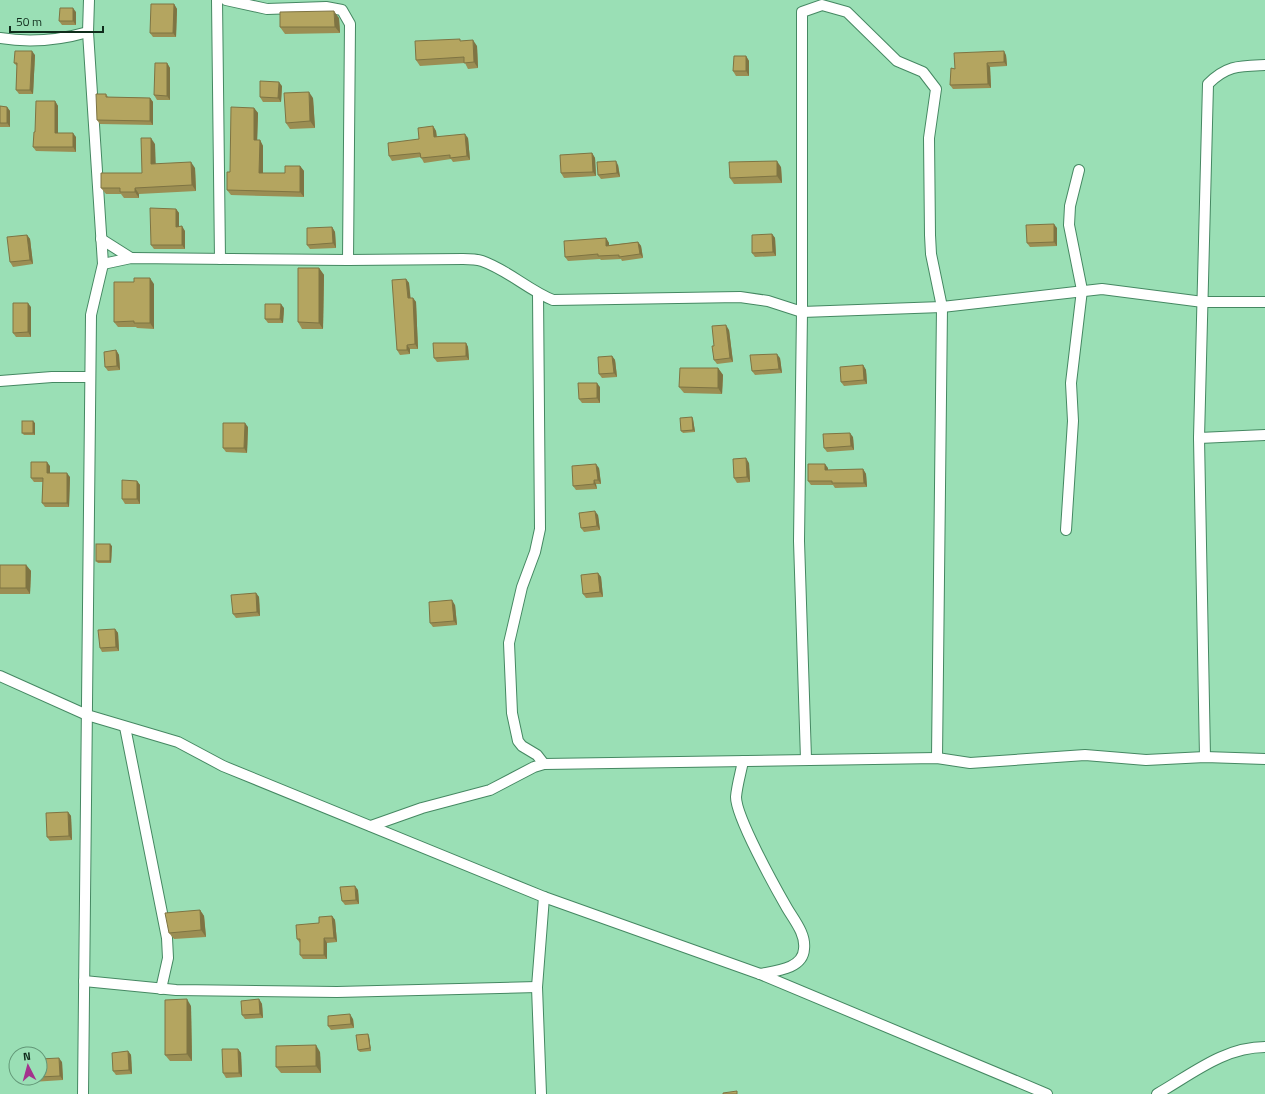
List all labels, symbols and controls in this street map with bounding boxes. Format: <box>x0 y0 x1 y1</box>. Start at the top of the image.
scale bar <box>10 8 103 34</box>
text: 50 m <box>16 12 42 31</box>
north arrow <box>8 1046 48 1086</box>
text: N <box>22 1048 32 1064</box>

